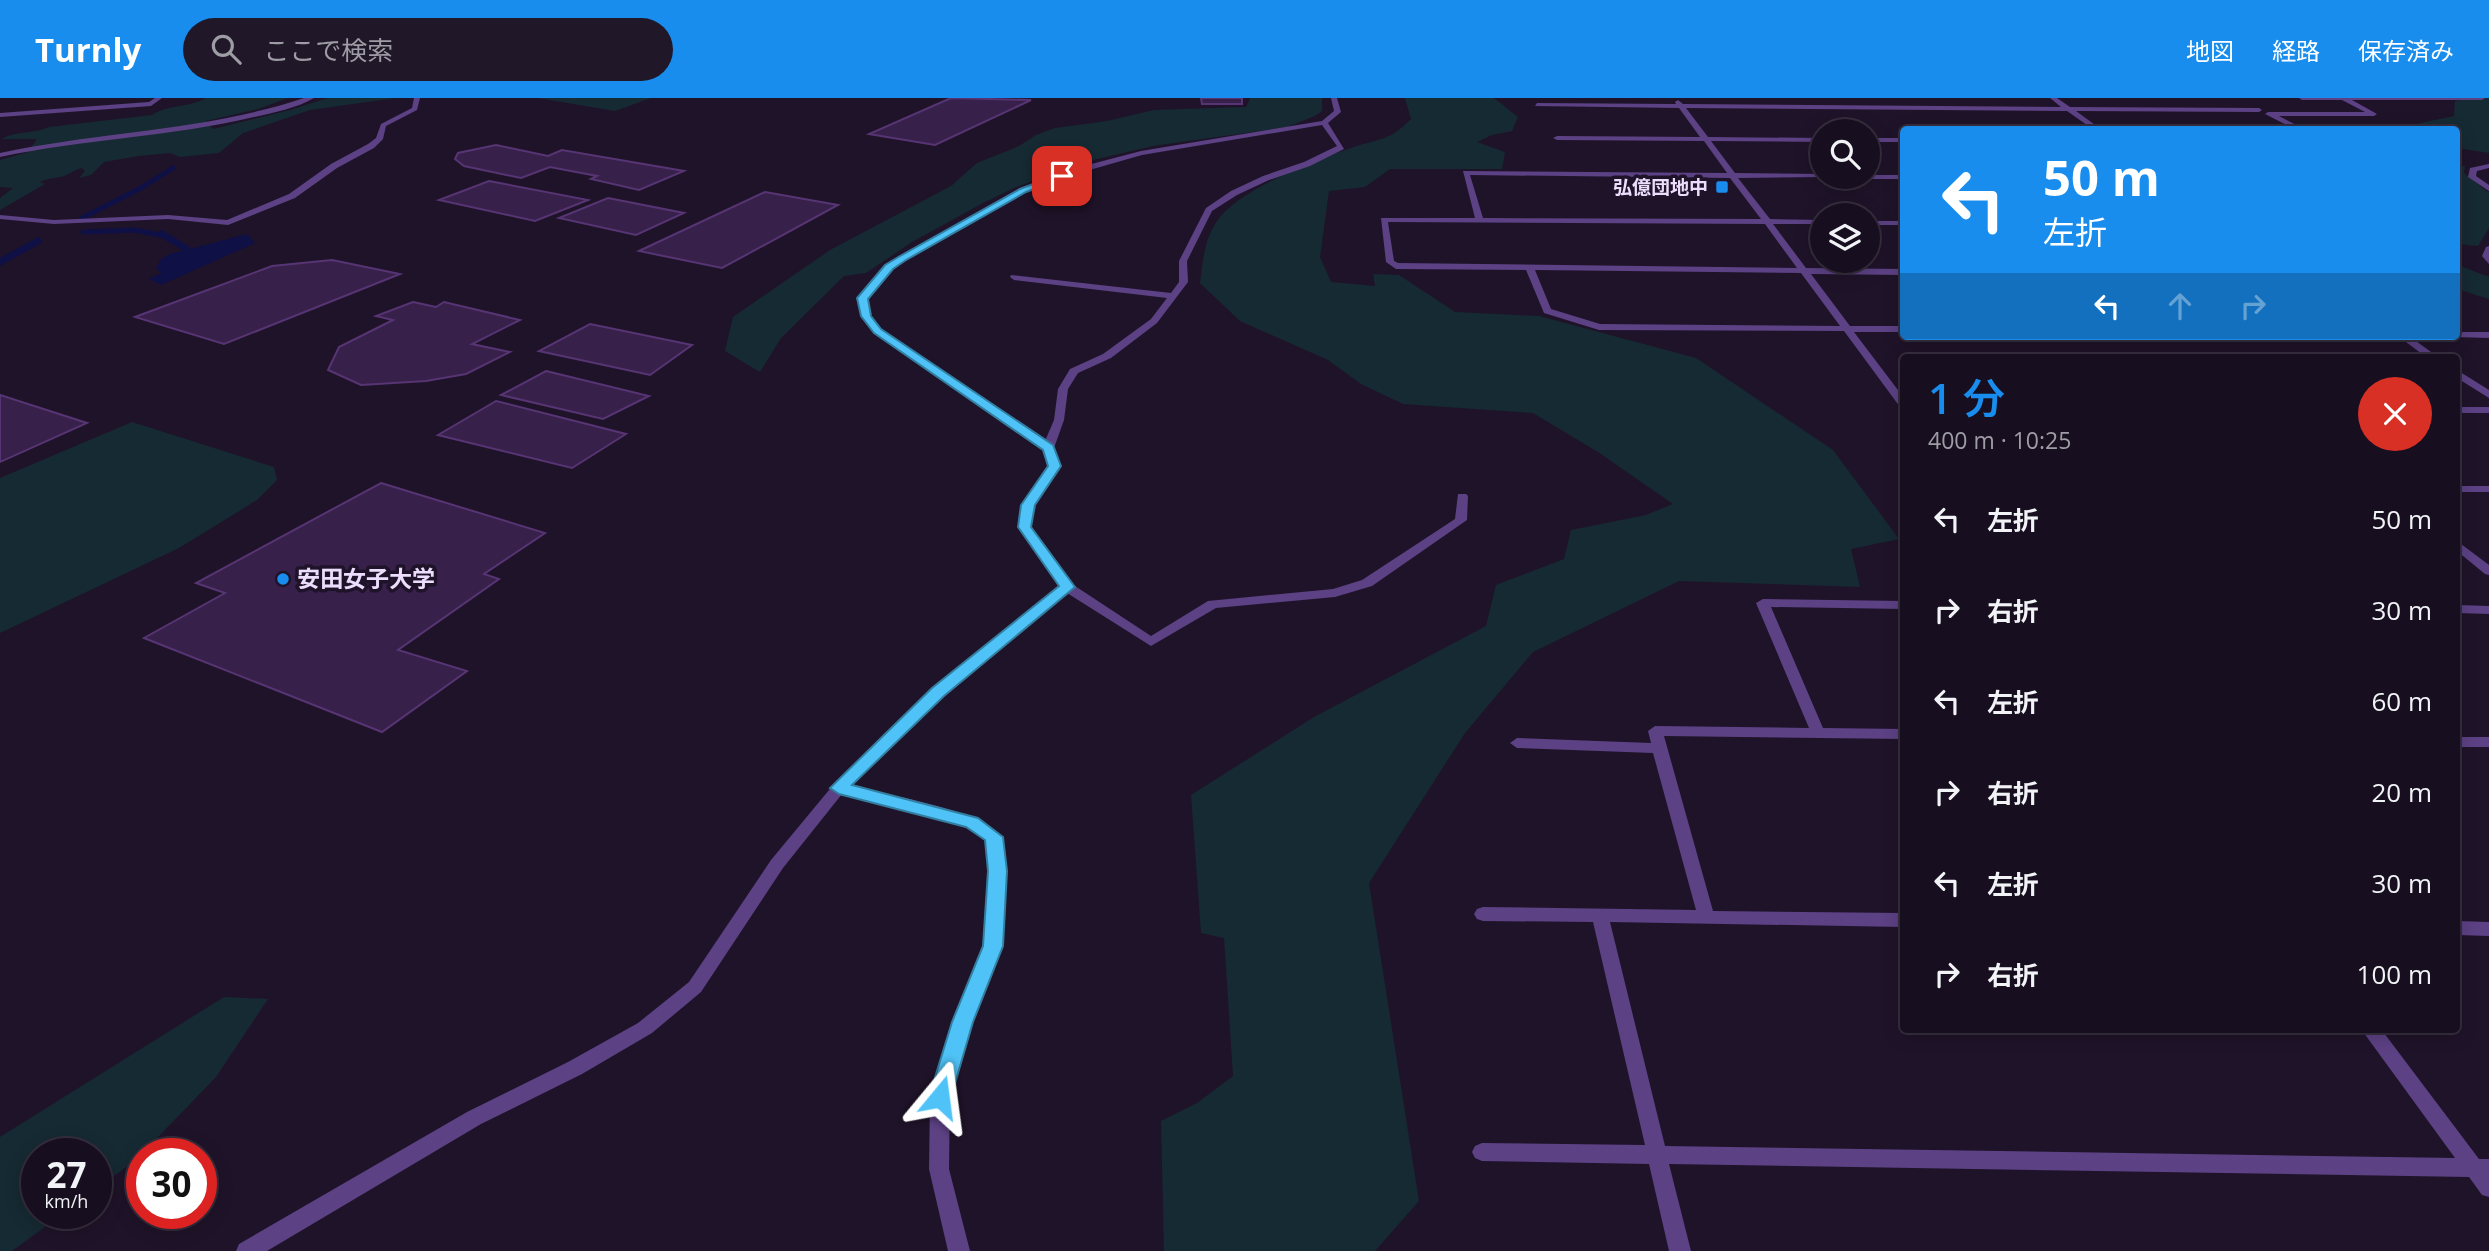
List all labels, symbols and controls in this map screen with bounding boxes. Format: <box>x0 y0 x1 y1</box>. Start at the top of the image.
search box <box>183 18 673 81</box>
text: Turnly <box>35 27 141 72</box>
icon: search <box>207 30 245 68</box>
text: ここで検索 <box>263 32 393 68</box>
text: 地図 <box>2186 34 2234 67</box>
text: 経路 <box>2272 34 2320 67</box>
text: 保存済み <box>2358 34 2454 67</box>
map controls <box>1810 119 1880 273</box>
button: search <box>1810 119 1880 189</box>
text: 50 m <box>2043 144 2160 210</box>
pin <box>1032 146 1092 206</box>
icon: left <box>1928 154 2019 245</box>
icon: arrive <box>1043 157 1081 195</box>
place label: 弘億団地中 <box>1613 174 1708 200</box>
marker: 弘億団地中 <box>1714 179 1730 195</box>
button: layers <box>1810 203 1880 273</box>
text: 左折 <box>2043 210 2107 253</box>
icon: left <box>2088 287 2126 325</box>
icon: ahead <box>2161 287 2199 325</box>
icon: right <box>2234 287 2272 325</box>
text: 1 分 <box>1928 369 2005 426</box>
button: close <box>2358 377 2432 451</box>
text: 400 m · 10:25 <box>1928 424 2071 456</box>
icon: left <box>1928 500 1966 538</box>
text: 50 m <box>2371 501 2432 537</box>
text: 左折 <box>1987 502 2039 538</box>
place label: 安田女子大学 <box>297 562 435 594</box>
marker: 安田女子大学 <box>275 571 291 587</box>
icon: right <box>1928 591 1966 629</box>
text: 30 m <box>2371 592 2432 628</box>
text: 右折 <box>1987 593 2039 629</box>
icon: left <box>1928 682 1966 720</box>
text: 60 m <box>2371 683 2432 719</box>
text: 左折 <box>1987 684 2039 720</box>
icon: right <box>1928 773 1966 811</box>
text: 20 m <box>2371 774 2432 810</box>
text: 右折 <box>1987 775 2039 811</box>
icon: left <box>1928 864 1966 902</box>
text: 30 m <box>2371 865 2432 901</box>
text: 左折 <box>1987 866 2039 902</box>
icon: right <box>1928 955 1966 993</box>
text: 100 m <box>2357 956 2432 992</box>
text: 右折 <box>1987 957 2039 993</box>
position arrow <box>903 1060 977 1134</box>
speed limit sign: 30 <box>126 1138 217 1229</box>
text: 27 <box>46 1151 87 1198</box>
text: km/h <box>45 1189 88 1213</box>

